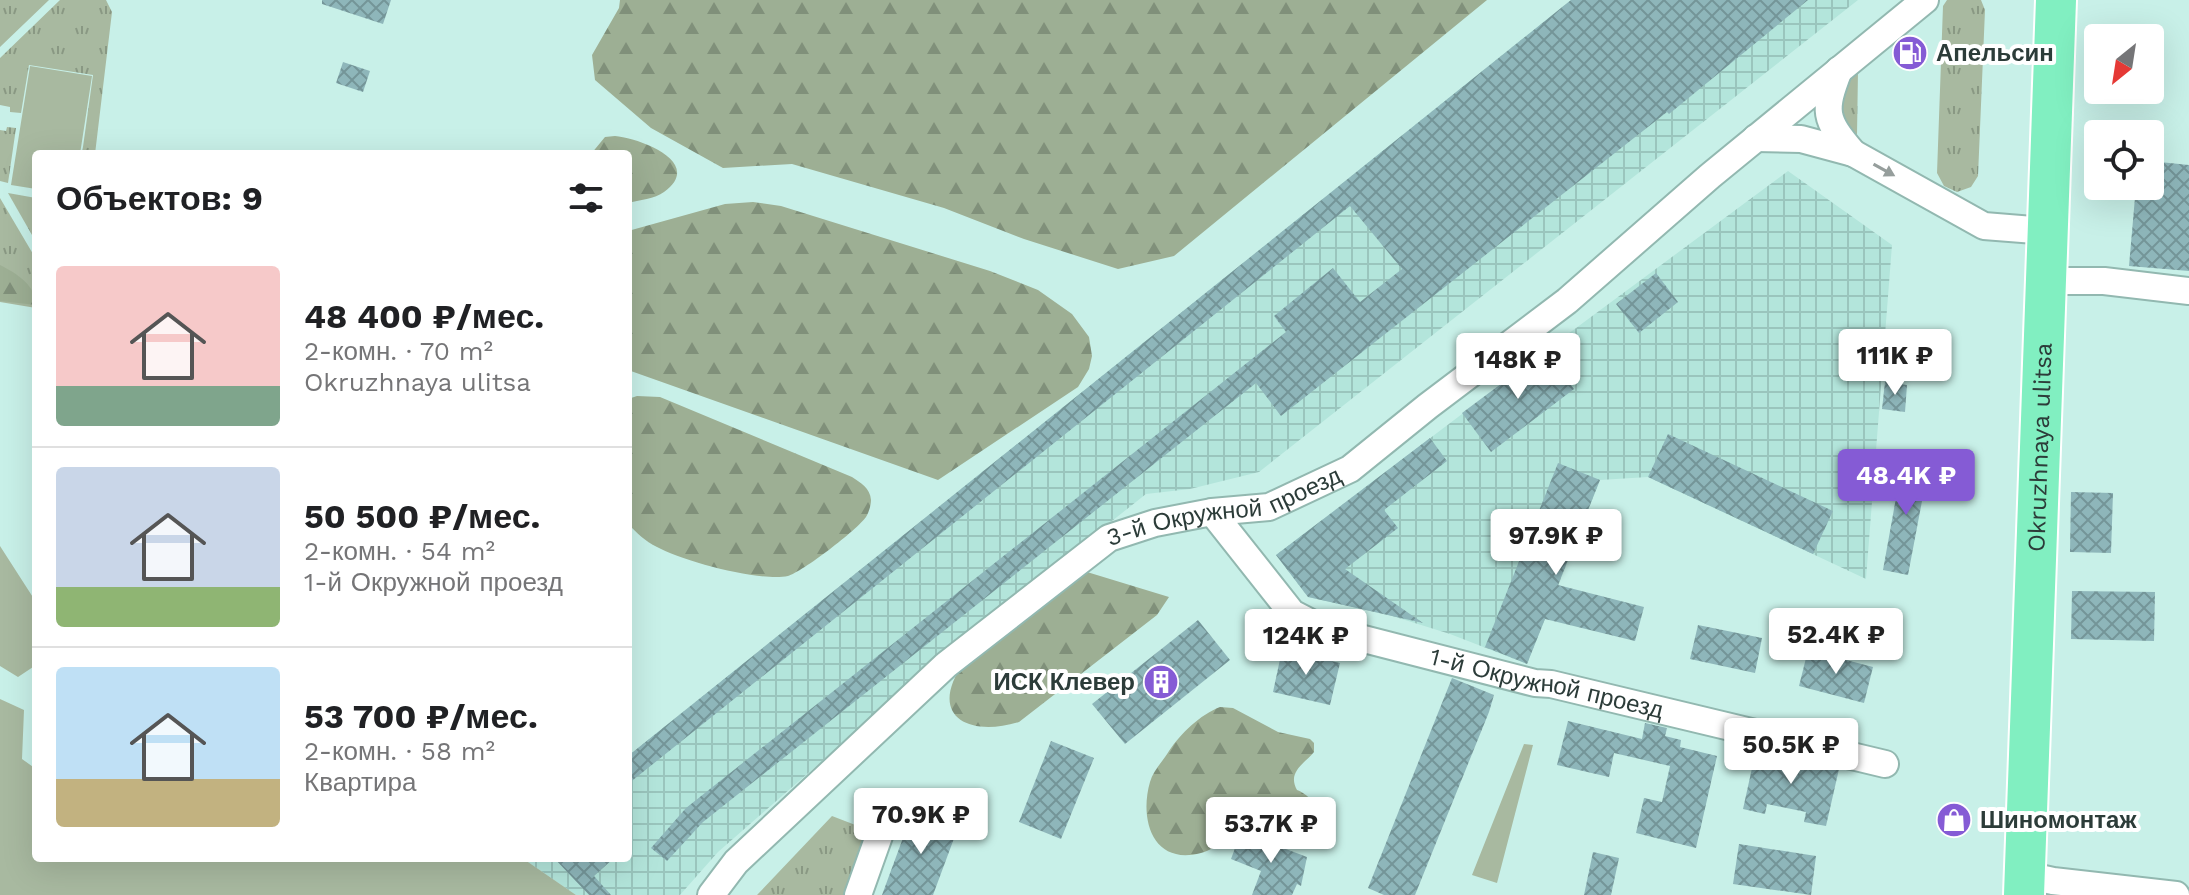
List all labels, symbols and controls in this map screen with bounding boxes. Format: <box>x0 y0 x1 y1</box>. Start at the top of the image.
north arrow <box>2084 24 2164 104</box>
map controls <box>2084 24 2164 200</box>
fuel station icon: Апельсин <box>1891 34 1929 72</box>
place label: Апельсин <box>1936 39 2054 67</box>
button: locate <box>2084 120 2164 200</box>
one-way arrow <box>1873 163 1895 177</box>
icon: filters <box>564 176 608 220</box>
text: Объектов: 9 <box>56 178 263 218</box>
text: 48 400 ₽/мес. <box>304 296 544 336</box>
icon: home <box>120 298 216 394</box>
pin: 111K ₽ <box>1830 329 1960 397</box>
pin: 148K ₽ <box>1453 333 1583 401</box>
text: 2-комн. · 70 m² <box>304 336 493 366</box>
text: 111K ₽ <box>1857 340 1933 370</box>
street label: Okruzhnaya ulitsa <box>2022 342 2058 553</box>
text: 148K ₽ <box>1474 344 1562 374</box>
text: Okruzhnaya ulitsa <box>304 367 531 397</box>
pin: 48.4K ₽ <box>1832 449 1980 517</box>
text: 48.4K ₽ <box>1856 460 1956 490</box>
street label: 3-й Окружной проезд <box>1103 461 1346 552</box>
text: 50 500 ₽/мес. <box>304 496 540 536</box>
icon: home <box>120 499 216 595</box>
pin: 97.9K ₽ <box>1482 509 1630 577</box>
text: 97.9K ₽ <box>1509 520 1603 550</box>
text: 2-комн. · 54 m² <box>304 536 495 566</box>
text: 1-й Окружной проезд <box>304 567 563 597</box>
pin: 52.4K ₽ <box>1762 608 1910 676</box>
pin: 124K ₽ <box>1241 609 1371 677</box>
text: 52.4K ₽ <box>1787 619 1885 649</box>
text: 124K ₽ <box>1263 620 1349 650</box>
street label: 1-й Окружной проезд <box>1427 643 1666 724</box>
building icon: ИСК Клевер <box>1142 663 1180 701</box>
place label: ИСК Клевер <box>994 668 1135 696</box>
text: 53 700 ₽/мес. <box>304 696 538 736</box>
icon: home <box>120 699 216 795</box>
pin: 50.5K ₽ <box>1717 718 1865 786</box>
text: 50.5K ₽ <box>1742 729 1840 759</box>
text: 2-комн. · 58 m² <box>304 736 495 766</box>
text: Квартира <box>304 767 416 797</box>
pin: 70.9K ₽ <box>847 788 995 856</box>
pin: 53.7K ₽ <box>1197 797 1345 865</box>
text: 70.9K ₽ <box>872 799 970 829</box>
shop icon: Шиномонтаж <box>1935 801 1973 839</box>
place label: Шиномонтаж <box>1980 806 2137 834</box>
text: 53.7K ₽ <box>1224 808 1318 838</box>

